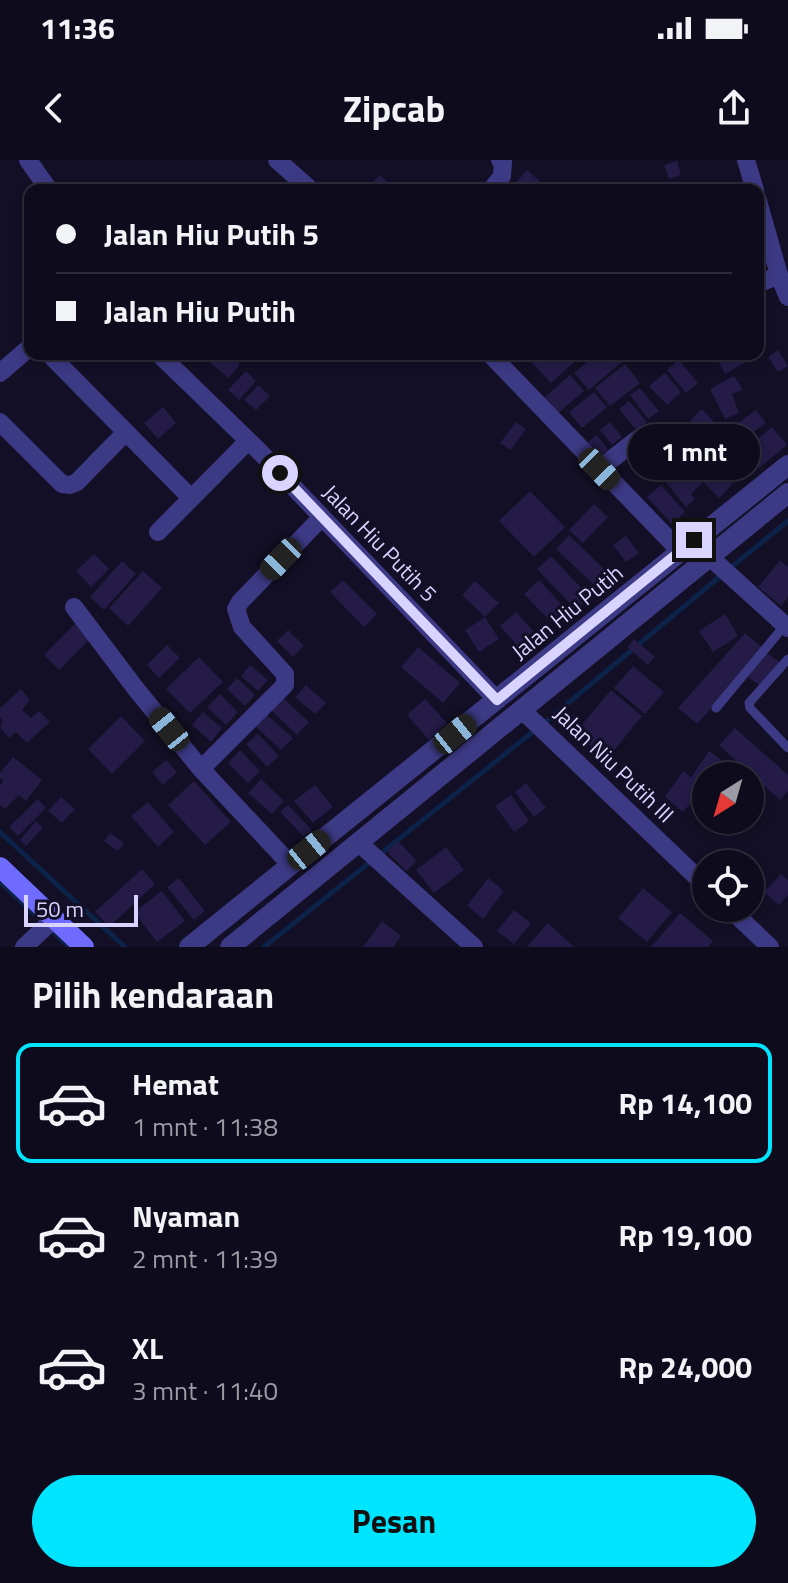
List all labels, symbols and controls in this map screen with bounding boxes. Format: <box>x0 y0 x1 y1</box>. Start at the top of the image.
text: 11:36 <box>40 5 115 51</box>
text: Zipcab <box>343 81 445 136</box>
icon: back <box>32 86 76 130</box>
icon: share <box>712 86 756 130</box>
text: Jalan Hiu Putih 5 <box>104 211 319 257</box>
text: Jalan Hiu Putih <box>104 288 296 334</box>
callout: 1 mnt <box>628 424 760 480</box>
text: 1 mnt <box>661 432 727 471</box>
car <box>574 443 624 495</box>
route start <box>262 455 298 491</box>
street label: Jalan Hiu Putih 5 <box>315 476 445 610</box>
route end <box>676 522 712 558</box>
car <box>256 533 306 585</box>
street label: Jalan Hiu Putih <box>504 556 630 668</box>
street label: Jalan Niu Putih III <box>546 697 682 831</box>
car <box>145 703 193 755</box>
car <box>429 710 481 758</box>
north arrow <box>692 762 764 834</box>
map controls <box>692 762 764 922</box>
car <box>283 826 335 874</box>
button: locate <box>692 850 764 922</box>
scale bar <box>24 891 138 927</box>
text: 50 m <box>36 892 84 926</box>
text: Pilih kendaraan <box>32 967 274 1022</box>
text: Hemat <box>132 1061 219 1107</box>
icon: car <box>36 1067 108 1139</box>
text: Rp 14,100 <box>619 1080 752 1126</box>
text: 1 mnt · 11:38 <box>132 1107 278 1146</box>
text: Nyaman <box>132 1193 240 1239</box>
icon: car <box>36 1199 108 1271</box>
text: Rp 19,100 <box>619 1212 752 1258</box>
text: 2 mnt · 11:39 <box>132 1239 278 1278</box>
text: XL <box>132 1325 163 1371</box>
icon: car <box>36 1331 108 1403</box>
text: Rp 24,000 <box>619 1344 752 1390</box>
text: 3 mnt · 11:40 <box>132 1371 278 1410</box>
button: Pesan <box>32 1475 756 1567</box>

